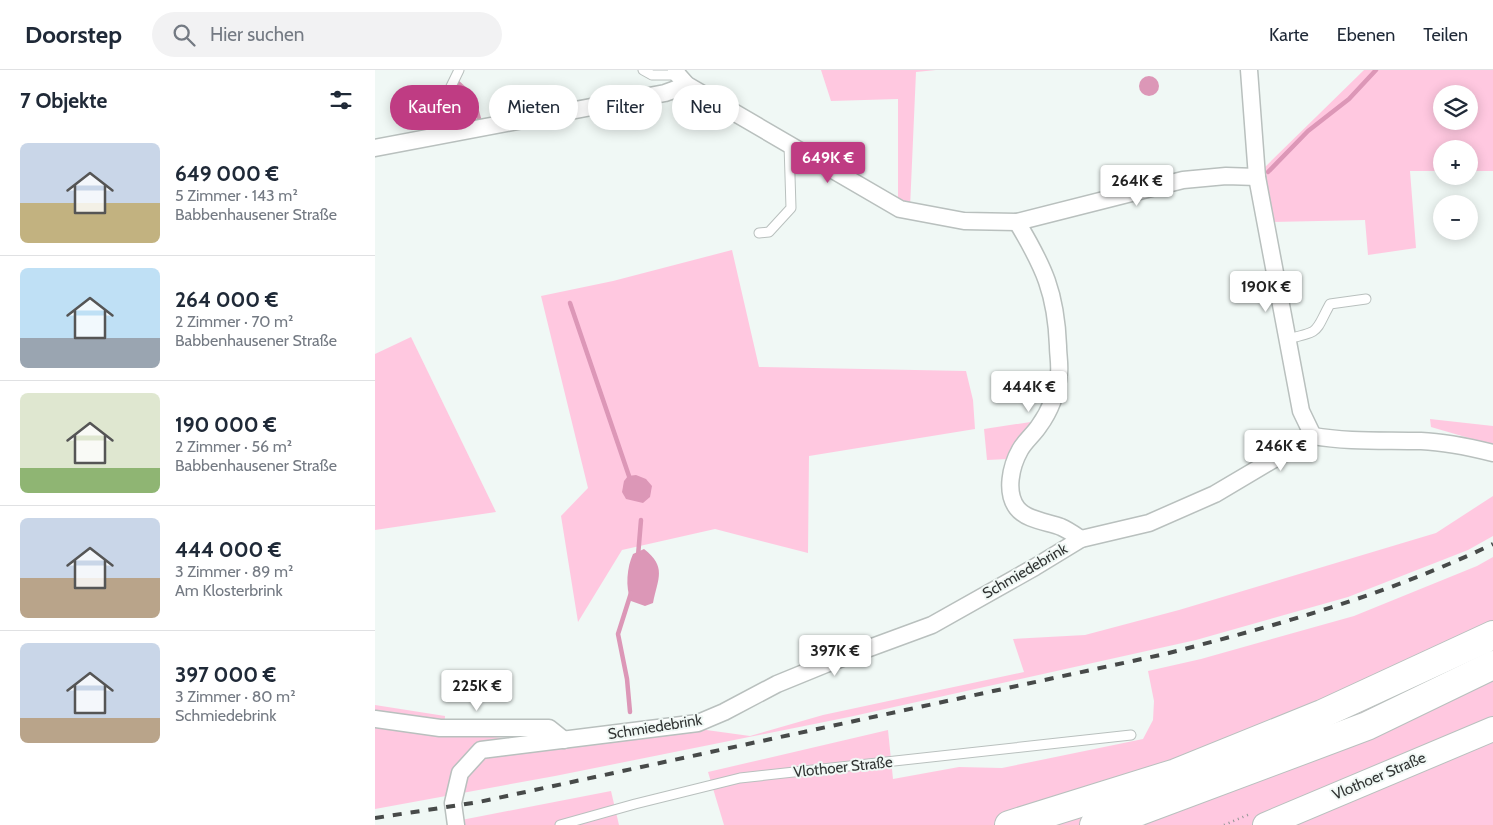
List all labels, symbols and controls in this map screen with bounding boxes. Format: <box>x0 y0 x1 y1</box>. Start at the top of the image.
search box <box>152 12 502 57</box>
text: Doorstep <box>25 20 122 49</box>
icon: search <box>170 21 198 49</box>
text: Hier suchen <box>210 23 304 46</box>
text: Karte <box>1269 24 1309 46</box>
text: Ebenen <box>1337 24 1395 46</box>
text: Teilen <box>1423 24 1468 46</box>
chip: Kaufen <box>390 85 479 130</box>
chip: Mieten <box>489 85 578 130</box>
chip: Filter <box>588 85 662 130</box>
chip: Neu <box>672 85 739 130</box>
map controls <box>1433 85 1478 240</box>
button: layers <box>1433 85 1478 130</box>
icon: filters <box>327 86 355 114</box>
text: 7 Objekte <box>20 88 107 113</box>
button: + <box>1433 140 1478 185</box>
pin: 649K € <box>787 142 869 184</box>
text: 649K € <box>802 148 854 167</box>
text: 649 000 € <box>175 161 279 186</box>
icon: home <box>60 163 120 223</box>
pin: 264K € <box>1096 164 1178 207</box>
text: 264K € <box>1111 171 1163 190</box>
text: 5 Zimmer · 143 m² <box>175 186 298 205</box>
button: − <box>1433 195 1478 240</box>
text: Babbenhausener Straße <box>175 205 337 224</box>
pin: 190K € <box>1225 270 1307 313</box>
text: 190K € <box>1241 277 1291 296</box>
text: 264 000 € <box>175 287 278 312</box>
icon: home <box>60 288 120 348</box>
text: 2 Zimmer · 70 m² <box>175 312 293 331</box>
text: Babbenhausener Straße <box>175 331 337 350</box>
pin: 444K € <box>988 370 1070 413</box>
text: 444K € <box>1002 377 1056 396</box>
text: 190 000 € <box>175 412 277 437</box>
icon: home <box>60 413 120 473</box>
pin: 246K € <box>1240 430 1322 472</box>
text: 246K € <box>1255 436 1307 455</box>
text: 2 Zimmer · 56 m² <box>175 437 292 456</box>
text: Babbenhausener Straße <box>175 456 337 475</box>
text: 444 000 € <box>175 537 282 562</box>
icon: home <box>60 538 120 598</box>
street label: Schmiedebrink <box>979 539 1071 603</box>
text: 3 Zimmer · 89 m² <box>175 562 293 581</box>
text: Am Klosterbrink <box>175 581 283 600</box>
pin: 397K € <box>794 634 876 677</box>
text: 397K € <box>810 641 860 660</box>
text: 397 000 € <box>175 662 276 687</box>
icon: home <box>60 663 120 723</box>
pin: 225K € <box>436 670 518 712</box>
text: 225K € <box>452 676 502 695</box>
text: 3 Zimmer · 80 m² <box>175 687 295 706</box>
text: Schmiedebrink <box>175 706 276 725</box>
street label: Schmiedebrink <box>607 711 704 743</box>
street label: Vlothoer Straße <box>1330 748 1429 804</box>
street label: Vlothoer Straße <box>792 753 894 781</box>

